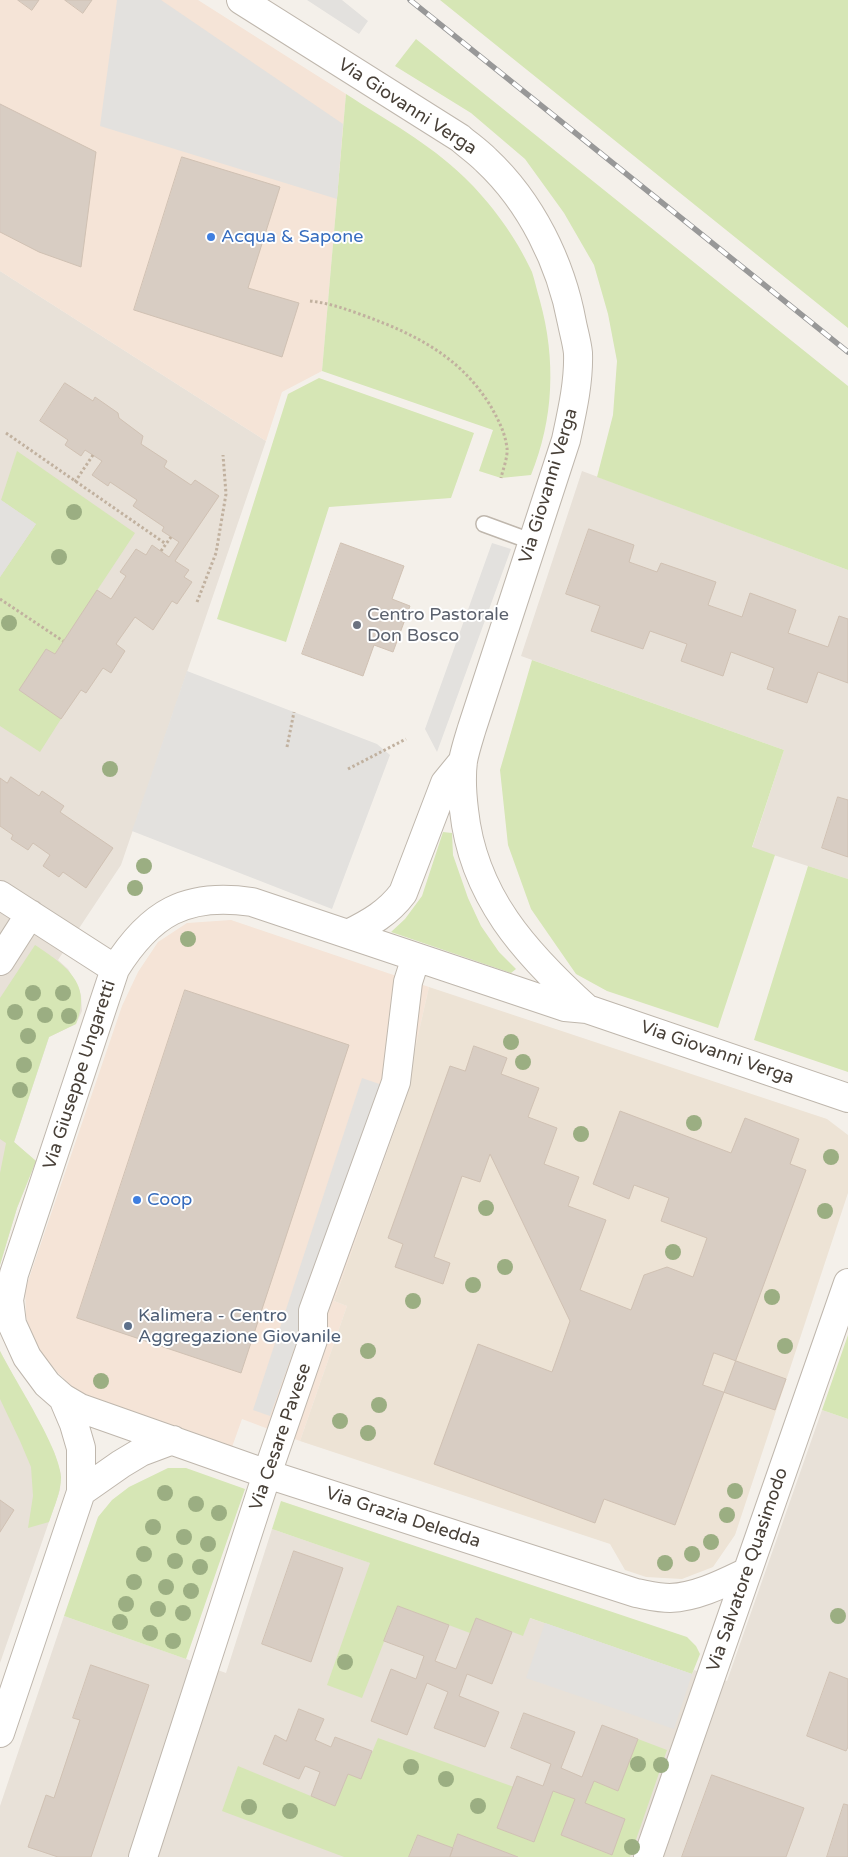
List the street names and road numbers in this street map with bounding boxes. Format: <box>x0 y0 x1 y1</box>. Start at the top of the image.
street label: Via Giovanni Verga <box>334 54 480 160</box>
street label: Via Giovanni Verga <box>515 406 583 566</box>
street label: Via Giuseppe Ungaretti <box>39 978 121 1172</box>
street label: Via Giovanni Verga <box>637 1017 797 1089</box>
street label: Via Cesare Pavese <box>246 1361 316 1513</box>
street label: Via Salvatore Quasimodo <box>703 1465 793 1675</box>
street label: Via Grazia Deledda <box>323 1483 483 1553</box>

